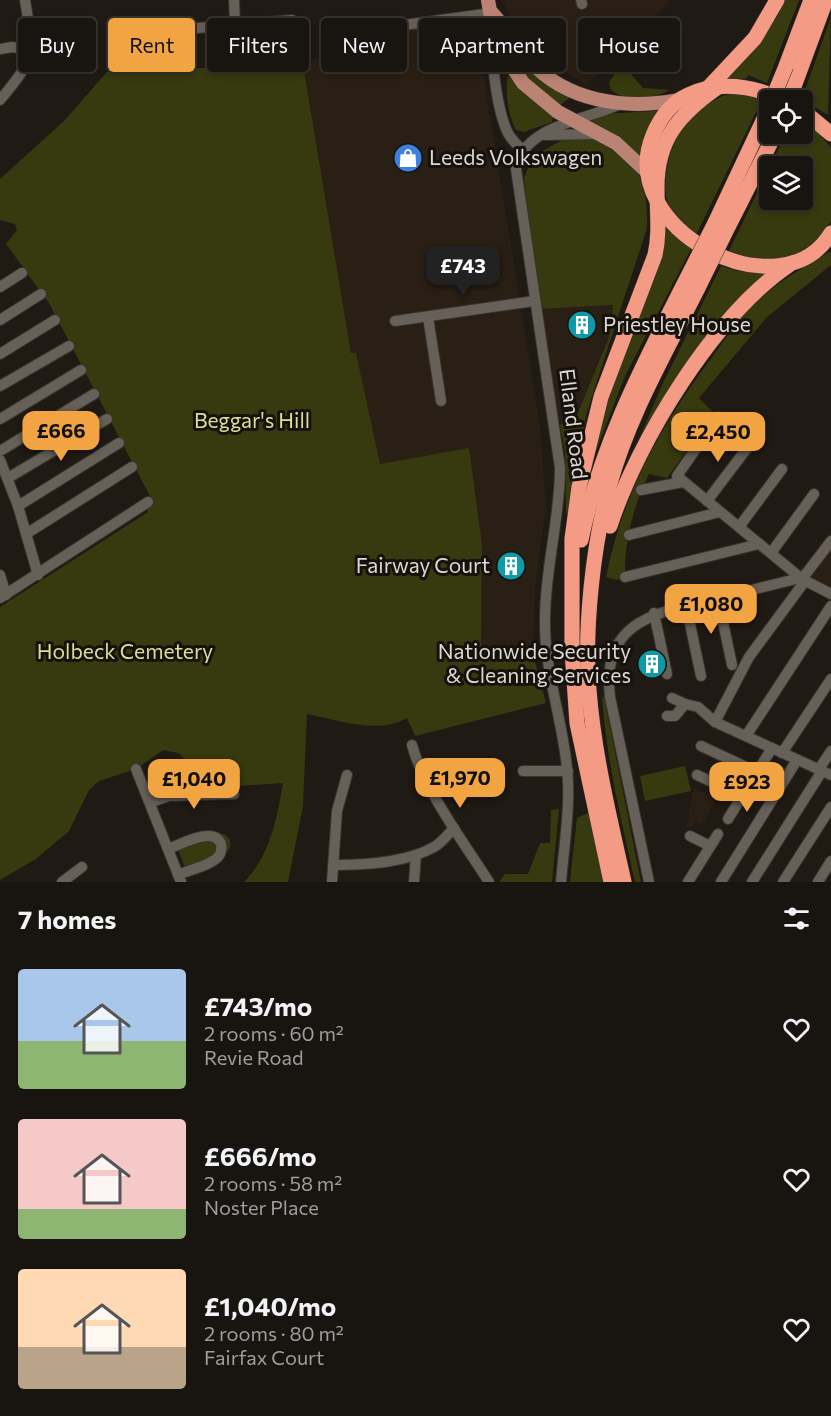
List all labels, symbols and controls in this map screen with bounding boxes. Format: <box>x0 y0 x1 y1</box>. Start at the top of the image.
chip: Buy <box>18 18 96 72</box>
chip: Rent <box>108 18 195 72</box>
chip: Filters <box>207 18 309 72</box>
chip: New <box>321 18 407 72</box>
chip: Apartment <box>419 18 566 72</box>
chip: House <box>578 18 680 72</box>
map controls <box>759 90 813 210</box>
button: locate <box>759 90 813 144</box>
shop icon: Leeds Volkswagen <box>392 142 424 174</box>
place label: Leeds Volkswagen <box>429 144 602 169</box>
button: layers <box>759 156 813 210</box>
pin: £743 <box>427 246 499 297</box>
text: £743 <box>440 253 486 277</box>
building icon: Priestley House <box>566 309 598 341</box>
place label: Priestley House <box>603 311 751 336</box>
street label: Elland Road <box>555 367 594 481</box>
park label: Beggar's Hill <box>194 407 310 432</box>
pin: £666 <box>25 411 97 462</box>
pin: £2,450 <box>669 412 767 463</box>
text: £666 <box>36 418 86 442</box>
text: £2,450 <box>685 419 751 443</box>
building icon: Fairway Court <box>495 550 527 582</box>
place label: Fairway Court <box>356 552 490 577</box>
pin: £1,080 <box>662 584 760 635</box>
text: £1,080 <box>679 591 743 615</box>
park label: Holbeck Cemetery <box>37 638 213 663</box>
place label: Nationwide Security & Cleaning Services <box>438 638 631 687</box>
building icon: Nationwide Security & Cleaning Services <box>636 648 668 680</box>
pin: £1,970 <box>411 758 509 809</box>
pin: £1,040 <box>145 759 243 810</box>
pin: £923 <box>711 762 783 813</box>
text: £1,970 <box>429 765 491 789</box>
text: £1,040 <box>162 766 226 790</box>
text: £923 <box>723 769 771 793</box>
icon: filters <box>780 902 813 935</box>
text: 7 homes <box>18 903 116 934</box>
text: £743/mo <box>204 990 312 1021</box>
icon: home <box>66 993 138 1065</box>
icon: heart <box>780 1013 813 1046</box>
text: 2 rooms · 60 m² <box>204 1021 344 1045</box>
text: Revie Road <box>204 1045 304 1069</box>
text: £666/mo <box>204 1140 317 1171</box>
icon: home <box>66 1143 138 1215</box>
icon: heart <box>780 1163 813 1196</box>
text: 2 rooms · 58 m² <box>204 1171 342 1195</box>
text: Noster Place <box>204 1195 319 1219</box>
text: £1,040/mo <box>204 1290 336 1321</box>
icon: home <box>66 1293 138 1365</box>
icon: heart <box>780 1313 813 1346</box>
text: 2 rooms · 80 m² <box>204 1321 344 1345</box>
text: Fairfax Court <box>204 1345 324 1369</box>

